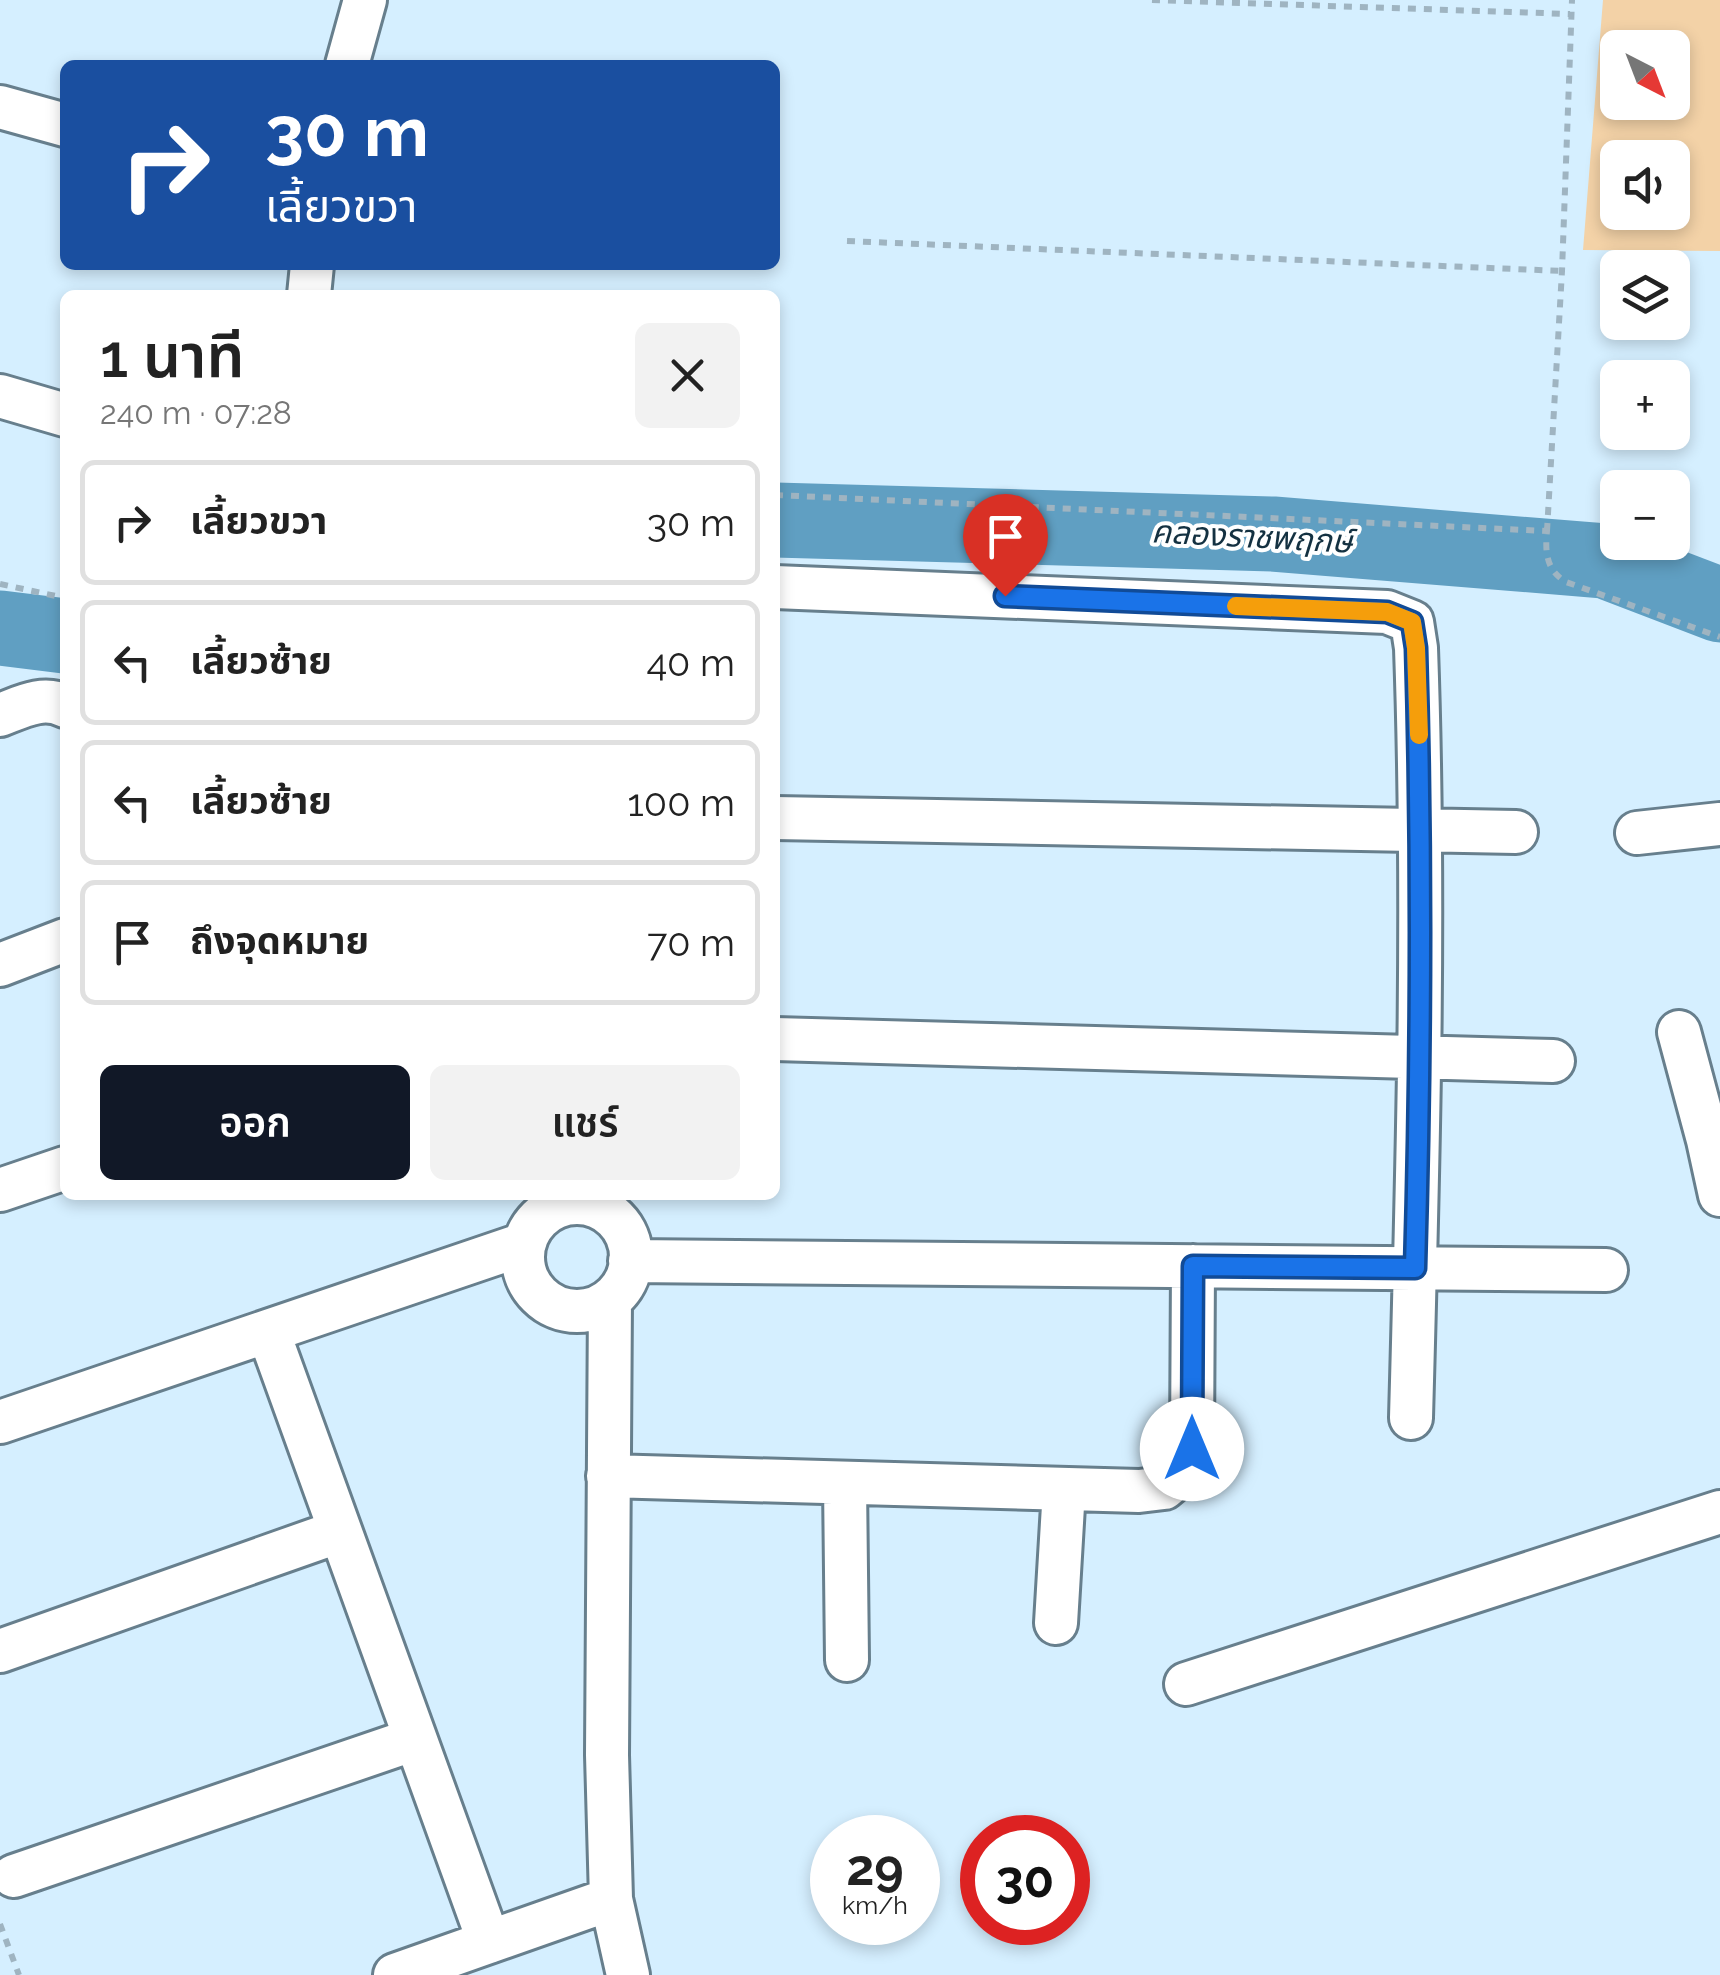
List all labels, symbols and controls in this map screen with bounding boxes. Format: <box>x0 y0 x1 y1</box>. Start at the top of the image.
north arrow <box>1600 30 1690 120</box>
map controls <box>1600 30 1690 560</box>
text: 30 m <box>265 90 429 172</box>
icon: right <box>100 100 230 230</box>
button: sound <box>1600 140 1690 230</box>
text: เลี้ยวขวา <box>265 180 417 233</box>
button: layers <box>1600 250 1690 340</box>
text: 1 นาที <box>100 321 244 391</box>
button: close <box>635 323 740 428</box>
button: + <box>1600 360 1690 450</box>
text: 240 m · 07:28 <box>100 394 292 431</box>
button: − <box>1600 470 1690 560</box>
pin <box>963 494 1048 597</box>
icon: right <box>105 495 160 550</box>
text: เลี้ยวขวา <box>190 498 327 543</box>
text: 30 m <box>647 500 735 545</box>
icon: arrive <box>978 509 1033 564</box>
water label: คลองราชพฤกษ์ <box>1151 512 1359 560</box>
icon: left <box>105 635 160 690</box>
text: เลี้ยวซ้าย <box>190 638 332 683</box>
text: 40 m <box>646 640 735 685</box>
icon: left <box>105 775 160 830</box>
text: เลี้ยวซ้าย <box>190 778 332 823</box>
text: 100 m <box>628 780 735 825</box>
icon: arrive <box>105 915 160 970</box>
text: ถึงจุดหมาย <box>190 918 369 963</box>
text: 70 m <box>647 920 735 965</box>
button: ออก <box>100 1065 410 1180</box>
button: แชร์ <box>430 1065 740 1180</box>
position arrow <box>1140 1397 1244 1501</box>
speed limit sign: 30 <box>960 1815 1090 1945</box>
text: 29 <box>846 1838 904 1897</box>
text: km/h <box>842 1890 908 1920</box>

